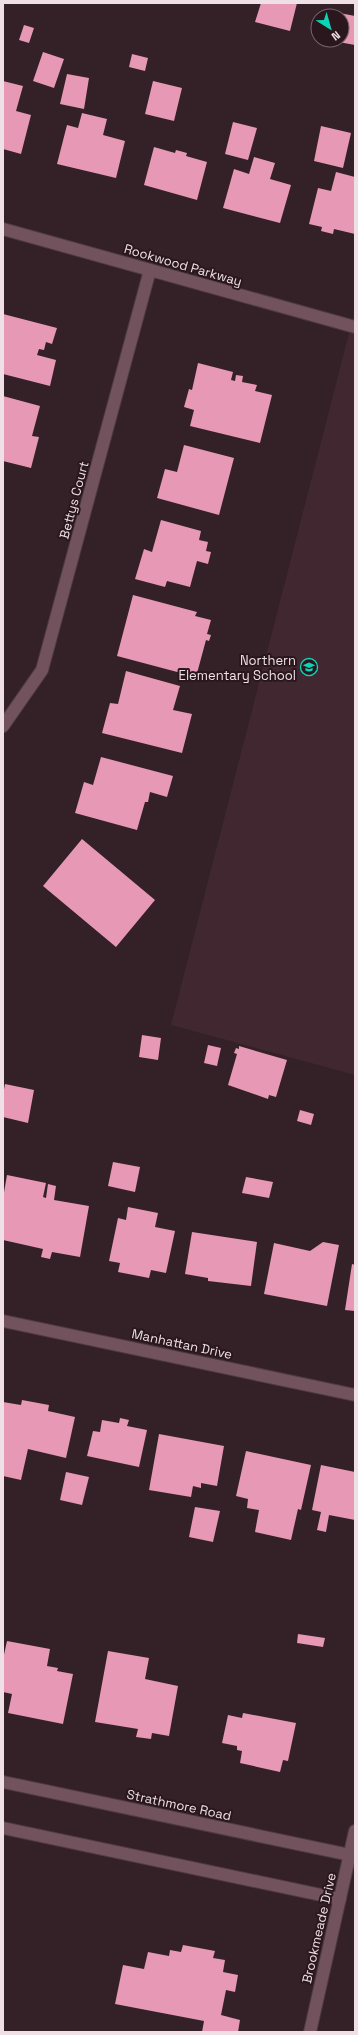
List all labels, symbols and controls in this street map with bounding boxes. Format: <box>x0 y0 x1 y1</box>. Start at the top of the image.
north arrow <box>310 8 350 48</box>
text: N <box>329 28 343 44</box>
street label: Rookwood Parkway <box>122 240 244 290</box>
street label: Bettys Court <box>55 459 93 541</box>
place label: Northern Elementary School <box>179 652 296 684</box>
school or university icon: Northern Elementary School <box>299 657 319 677</box>
street label: Manhattan Drive <box>130 1325 234 1363</box>
street label: Strathmore Road <box>125 1786 233 1824</box>
street label: Brookmeade Drive <box>298 1871 340 1985</box>

